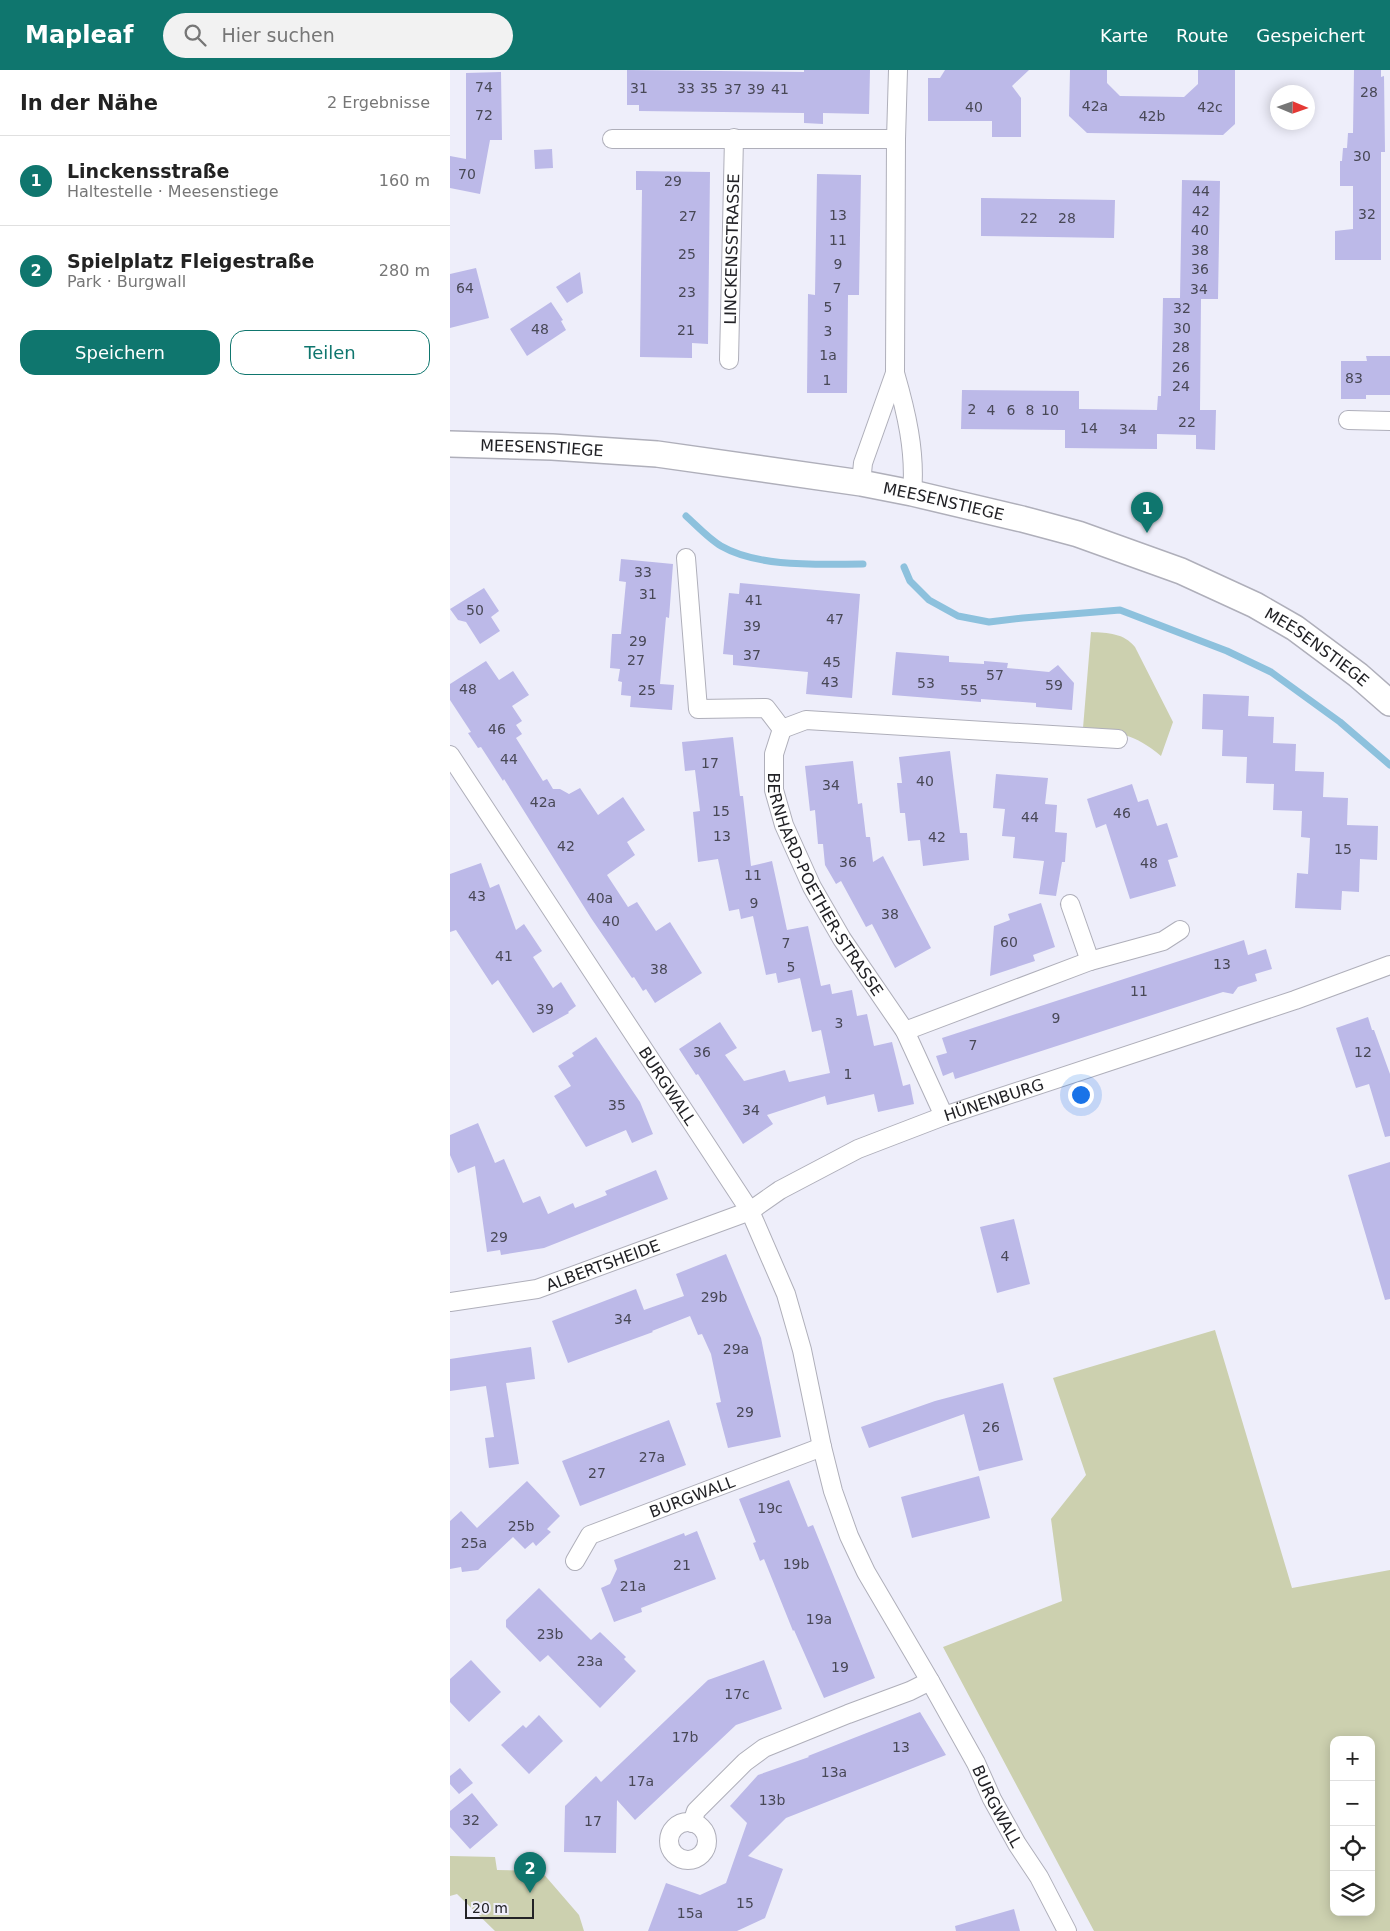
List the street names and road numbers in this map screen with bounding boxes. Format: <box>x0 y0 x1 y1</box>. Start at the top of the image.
street label: LINCKENSSTRASSE <box>720 173 743 325</box>
street label: MEESENSTIEGE <box>480 435 604 460</box>
street label: MEESENSTIEGE <box>882 478 1006 524</box>
street label: MEESENSTIEGE <box>1262 603 1373 690</box>
street label: BERNHARD-POETHER-STRASSE <box>765 772 887 999</box>
street label: BURGWALL <box>635 1043 700 1129</box>
street label: HÜNENBURG <box>941 1074 1046 1125</box>
street label: ALBERTSHEIDE <box>543 1235 662 1294</box>
street label: BURGWALL <box>646 1471 737 1521</box>
street label: BURGWALL <box>969 1762 1026 1851</box>

